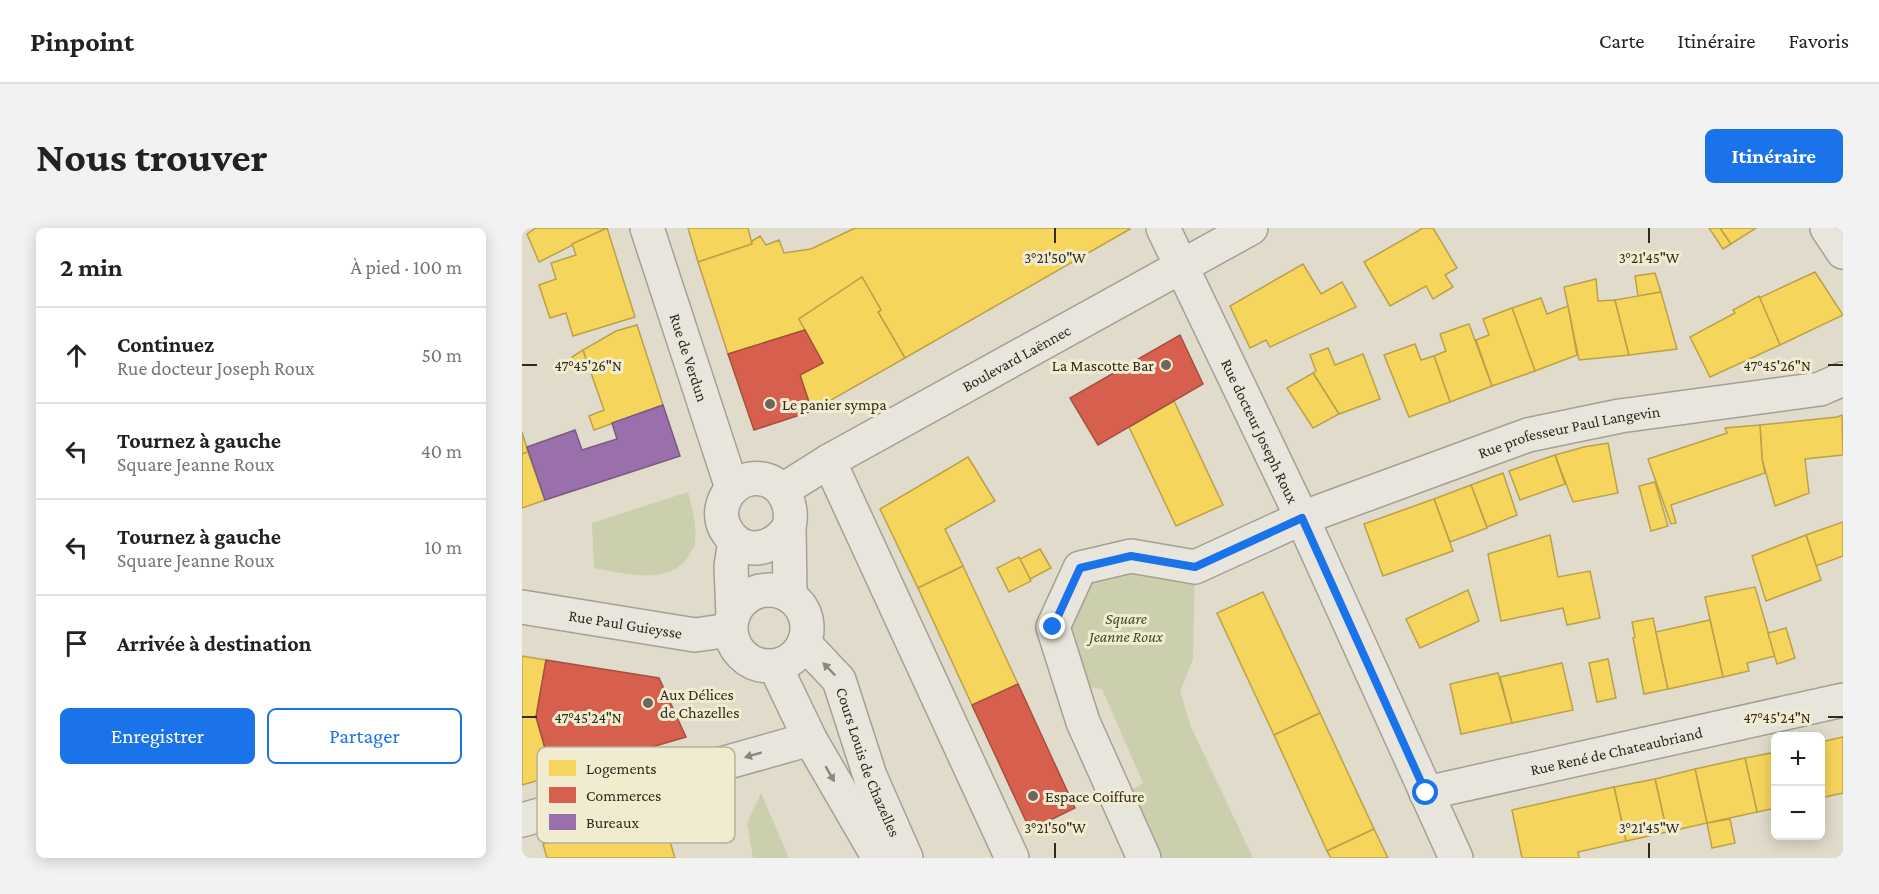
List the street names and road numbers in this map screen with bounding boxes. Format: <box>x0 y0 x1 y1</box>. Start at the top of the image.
street label: Rue de Verdun <box>667 311 712 404</box>
street label: Boulevard Laënnec <box>959 321 1073 394</box>
street label: Rue docteur Joseph Roux <box>1218 356 1302 506</box>
street label: Rue professeur Paul Langevin <box>1475 402 1661 461</box>
street label: Rue Paul Guieysse <box>568 606 684 641</box>
street label: Cours Louis de Chazelles <box>833 685 904 839</box>
street label: Rue René de Chateaubriand <box>1529 723 1705 778</box>

